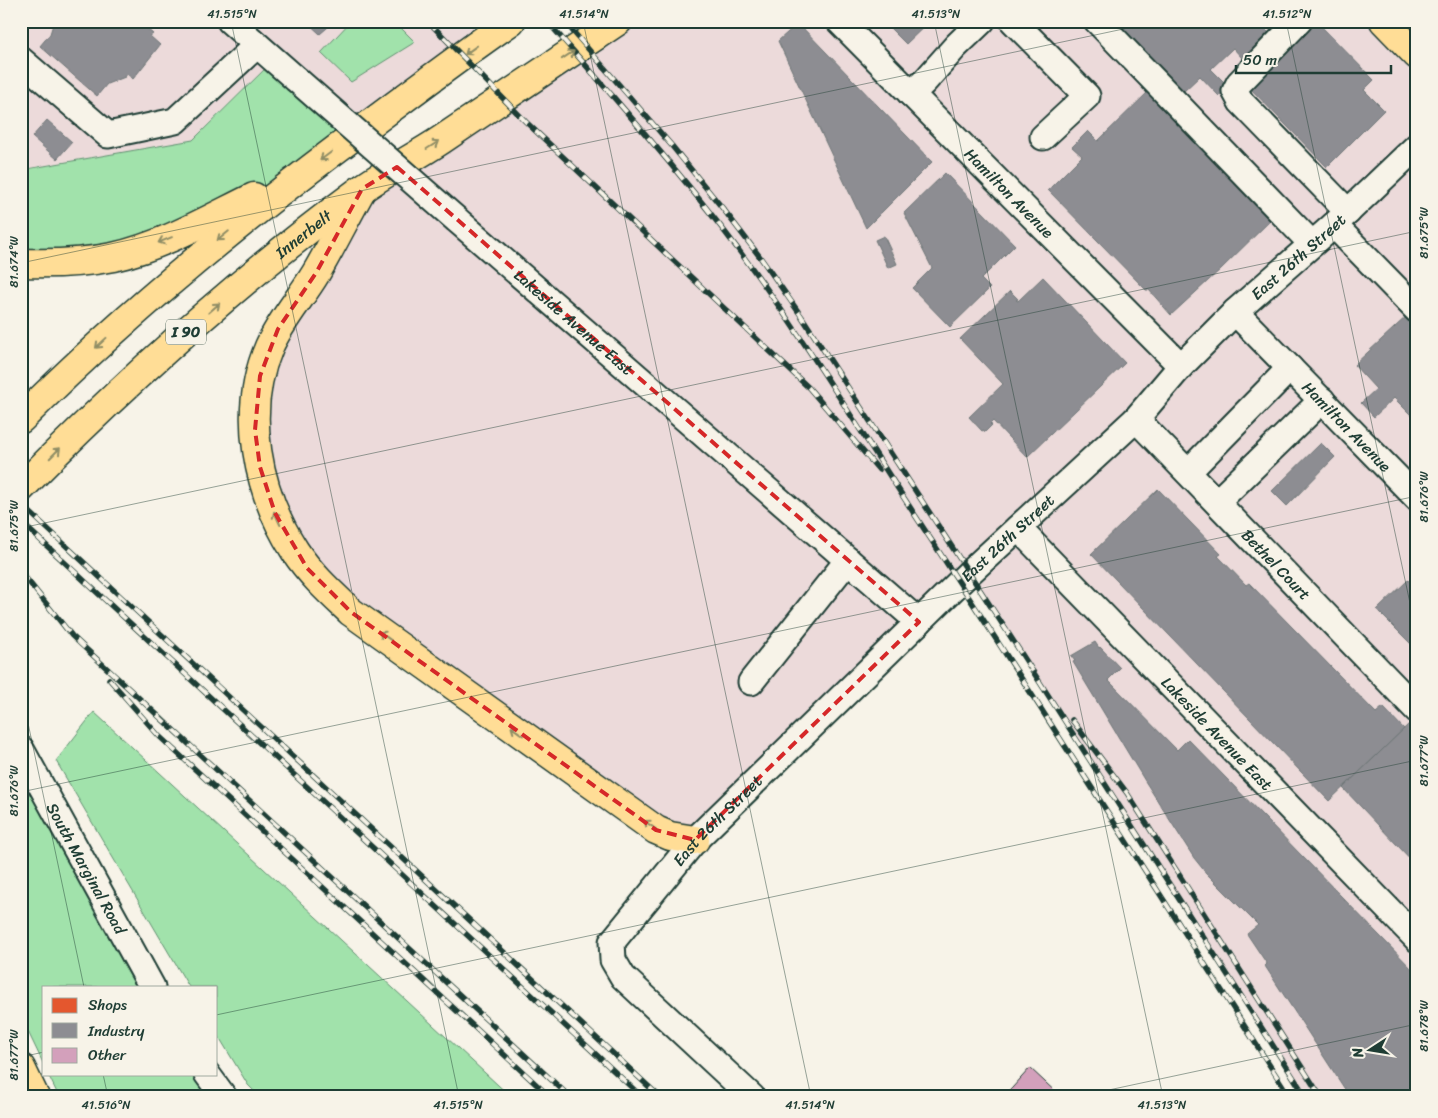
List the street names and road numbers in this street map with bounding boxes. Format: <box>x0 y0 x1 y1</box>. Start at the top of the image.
street label: Hamilton Avenue <box>957 141 1061 246</box>
street label: Innerbelt <box>268 202 339 267</box>
street label: East 26th Street <box>1244 207 1353 307</box>
street label: Lakeside Avenue East <box>507 262 640 383</box>
road number: I 90 <box>166 320 206 344</box>
street label: Hamilton Avenue <box>1295 374 1399 480</box>
street label: East 26th Street <box>954 487 1061 589</box>
street label: Bethel Court <box>1234 522 1318 607</box>
street label: Lakeside Avenue East <box>1154 669 1280 798</box>
street label: East 26th Street <box>665 767 770 873</box>
street label: South Marginal Road <box>38 797 135 941</box>

